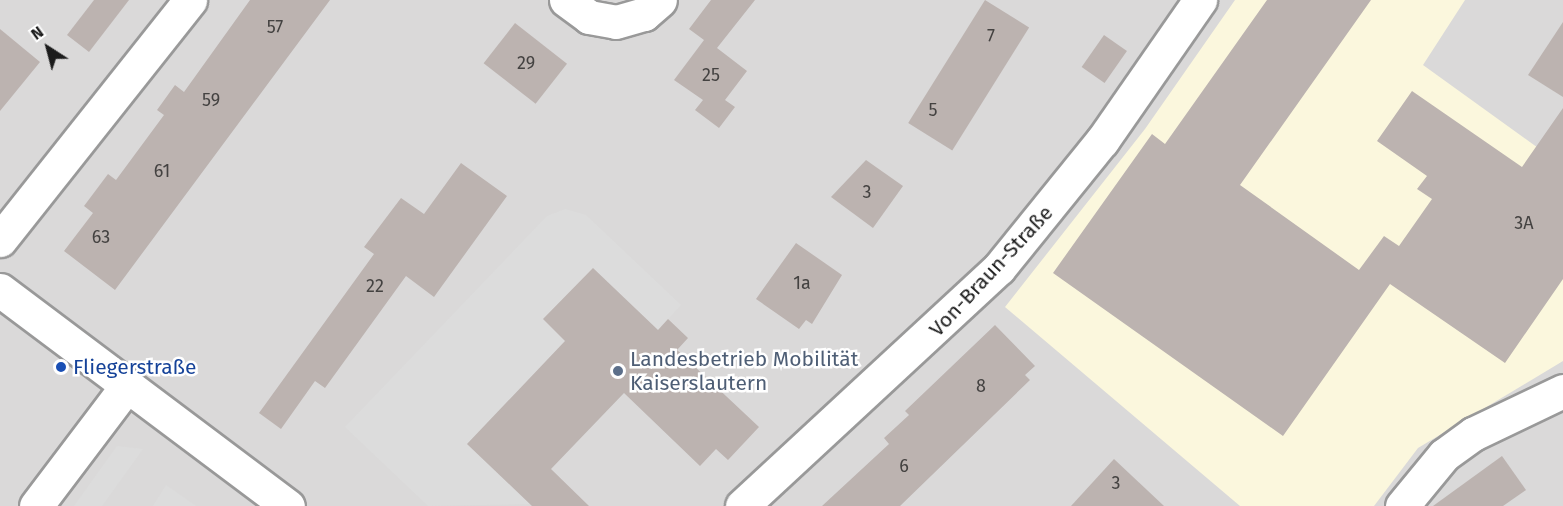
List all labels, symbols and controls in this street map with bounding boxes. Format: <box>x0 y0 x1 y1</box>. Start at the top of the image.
house number: 57 <box>267 16 283 38</box>
north arrow <box>18 18 78 78</box>
text: N <box>27 22 47 44</box>
house number: 7 <box>987 25 995 47</box>
house number: 29 <box>517 52 535 74</box>
house number: 25 <box>702 64 720 86</box>
house number: 59 <box>202 89 220 111</box>
house number: 5 <box>928 99 938 121</box>
house number: 61 <box>154 160 170 182</box>
house number: 3 <box>863 181 871 203</box>
street label: Von-Braun-Straße <box>924 200 1058 342</box>
house number: 3A <box>1514 212 1534 234</box>
house number: 63 <box>92 226 110 248</box>
house number: 1a <box>793 272 811 294</box>
house number: 22 <box>366 275 384 297</box>
place label: Landesbetrieb Mobilität Kaiserslautern <box>630 346 858 396</box>
place label: Fliegerstraße <box>73 354 197 380</box>
marker: Fliegerstraße <box>54 360 68 374</box>
marker: Landesbetrieb Mobilität Kaiserslautern <box>611 364 625 378</box>
house number: 8 <box>976 375 986 397</box>
house number: 6 <box>899 455 909 477</box>
house number: 3 <box>1112 472 1120 494</box>

